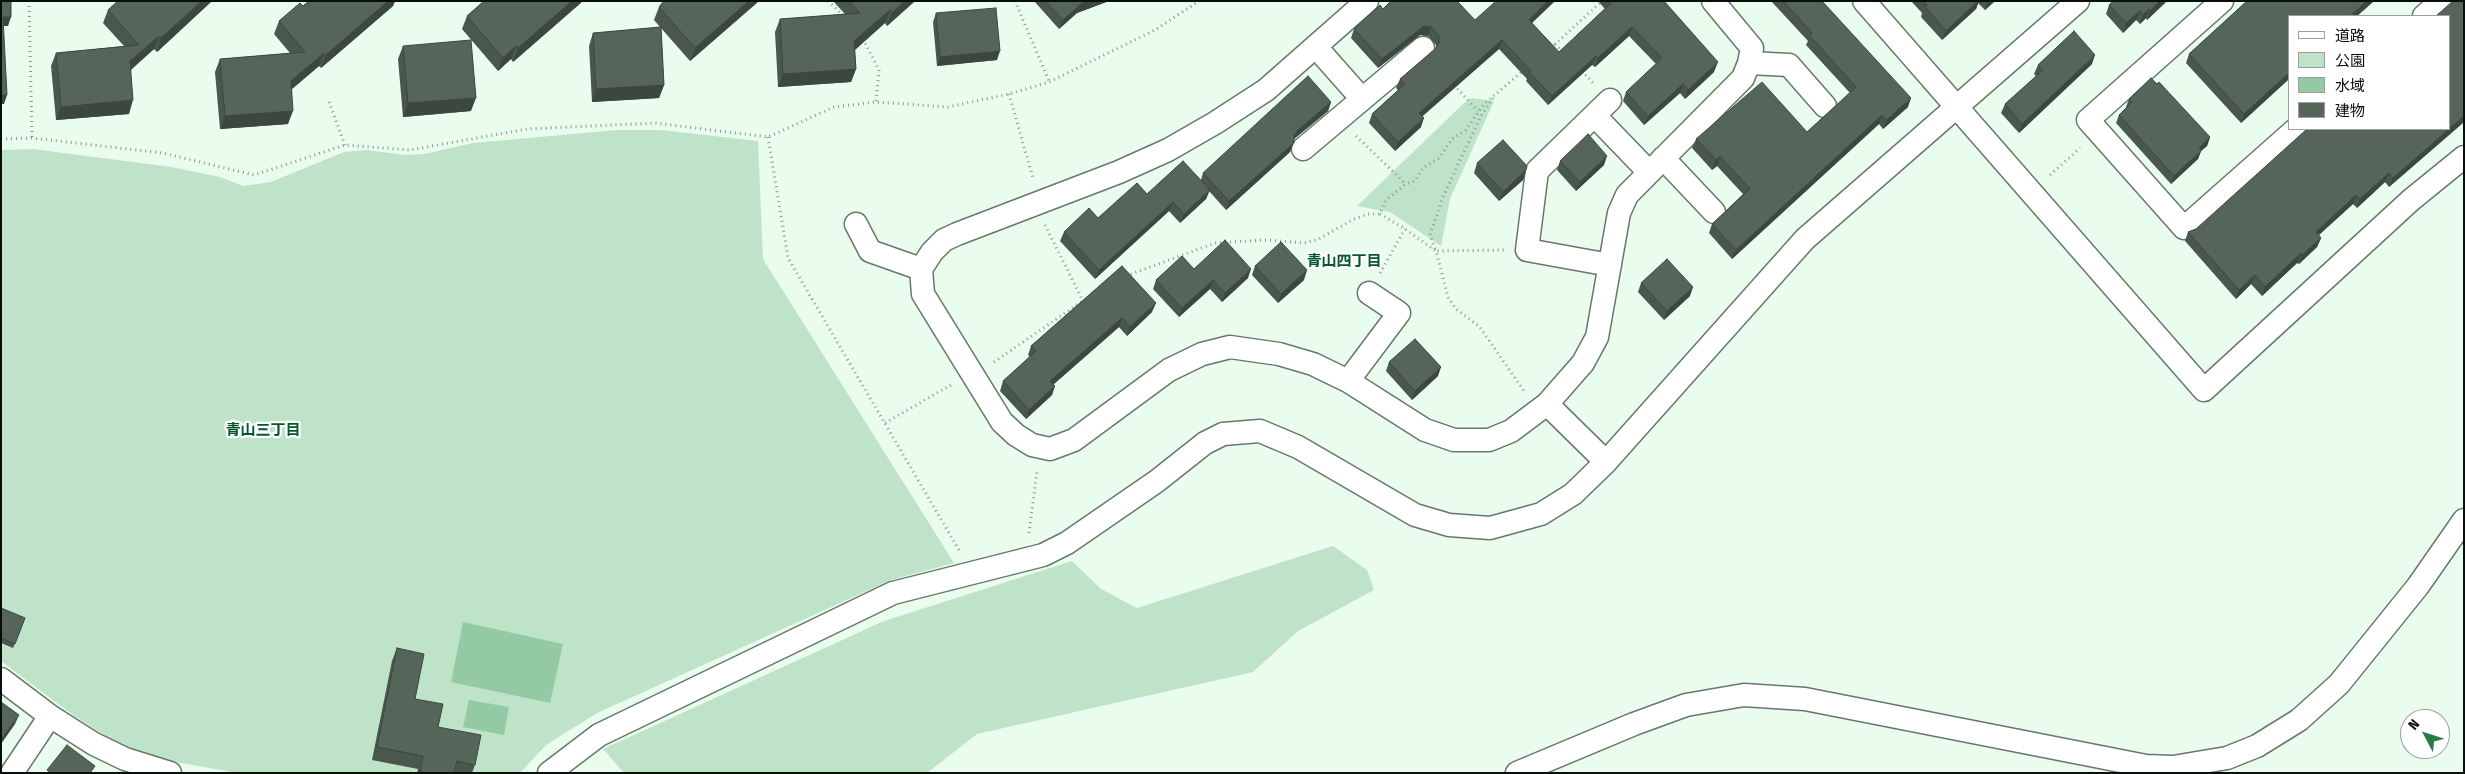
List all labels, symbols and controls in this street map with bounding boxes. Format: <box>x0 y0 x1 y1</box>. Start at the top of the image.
legend <box>2288 15 2450 130</box>
text: 道路 <box>2335 27 2365 45</box>
text: 公園 <box>2335 52 2365 70</box>
text: 水域 <box>2335 77 2365 95</box>
text: 建物 <box>2335 102 2365 120</box>
district label: 青山四丁目 <box>1307 253 1381 271</box>
district label: 青山三丁目 <box>226 422 300 440</box>
north arrow <box>2400 709 2450 759</box>
text: N <box>2405 716 2423 733</box>

